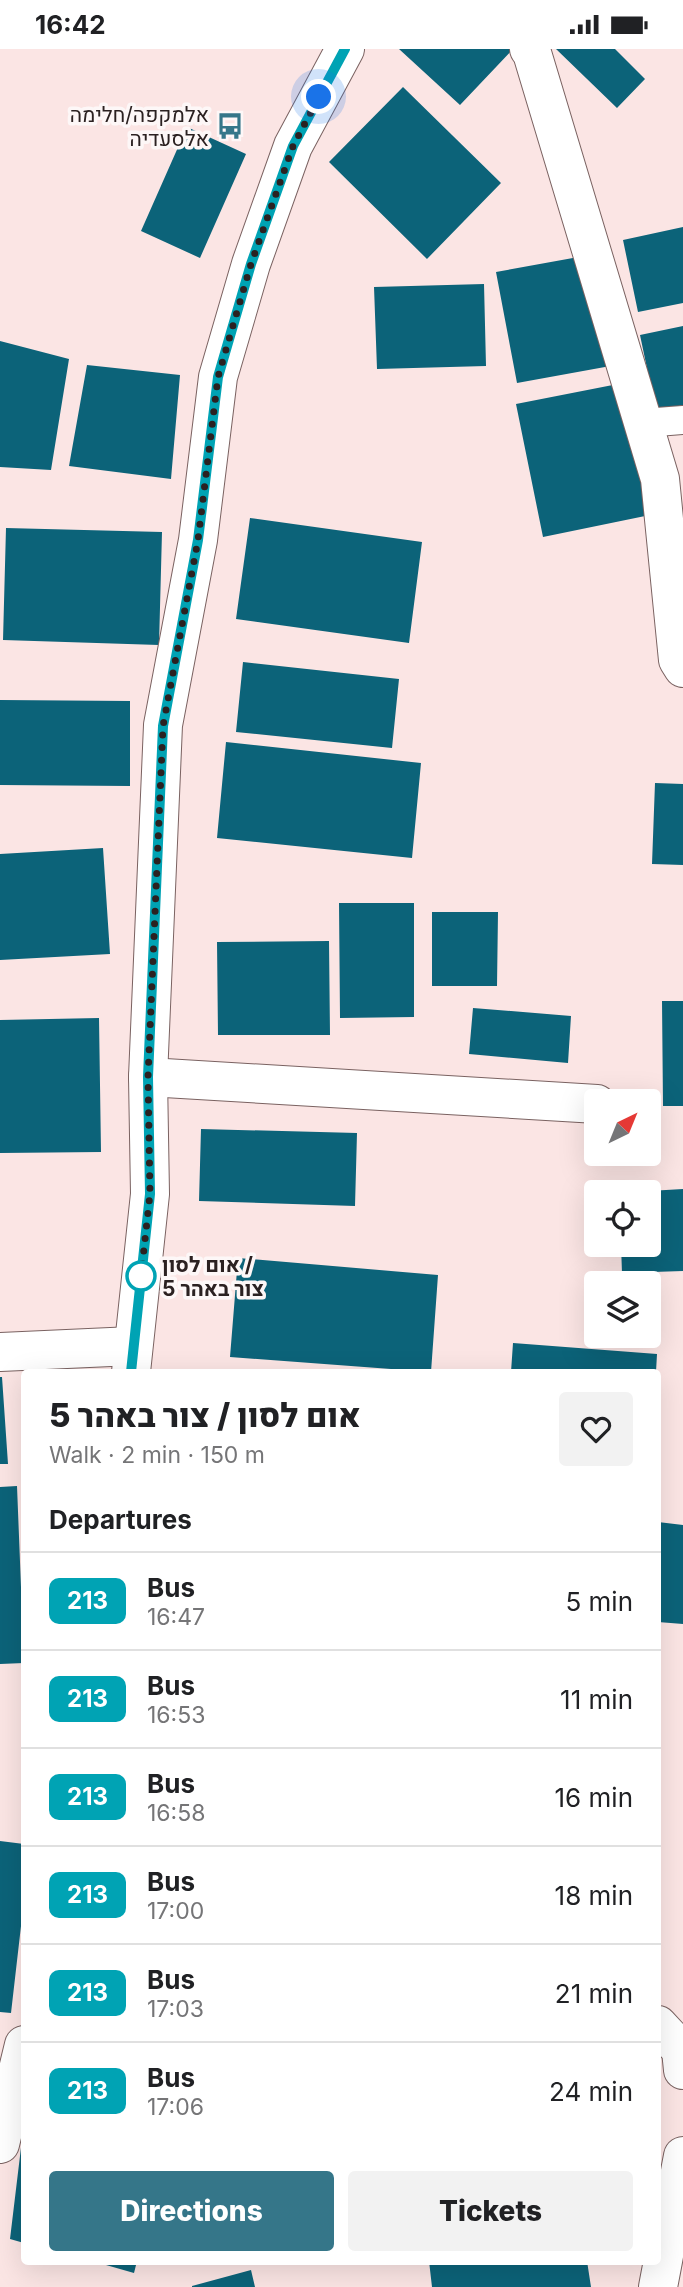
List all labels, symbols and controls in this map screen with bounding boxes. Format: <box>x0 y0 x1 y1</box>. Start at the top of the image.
text: 16:42 <box>35 9 106 40</box>
your location <box>301 79 336 114</box>
place label: אלמקפה/חלימה אלסעדיה <box>70 102 209 151</box>
bus stop icon: אלמקפה/חלימה אלסעדיה <box>215 111 245 141</box>
north arrow <box>584 1089 662 1165</box>
map controls <box>584 1089 661 1348</box>
button: locate <box>584 1180 661 1257</box>
place label: אום לסון / צור באהר 5 <box>162 1252 264 1301</box>
marker: אום לסון / צור באהר 5 <box>126 1261 156 1291</box>
button: layers <box>584 1271 661 1348</box>
button: heart <box>559 1392 633 1466</box>
text: אום לסון / צור באהר 5 <box>49 1395 361 1435</box>
text: Walk · 2 min · 150 m <box>49 1441 265 1469</box>
text: Departures <box>49 1504 192 1535</box>
text: Bus <box>147 1572 195 1603</box>
text: 213 <box>67 1586 108 1615</box>
text: 5 min <box>565 1586 633 1617</box>
text: 16:47 <box>147 1603 205 1631</box>
text: Bus <box>147 1670 195 1701</box>
text: 213 <box>67 1684 108 1713</box>
text: 11 min <box>560 1684 633 1715</box>
text: 16:53 <box>147 1701 205 1729</box>
text: Bus <box>147 1768 195 1799</box>
text: 213 <box>67 1782 108 1811</box>
text: 16 min <box>555 1782 633 1813</box>
text: 16:58 <box>147 1799 205 1827</box>
text: Bus <box>147 1866 195 1897</box>
text: 213 <box>67 1880 108 1909</box>
text: 18 min <box>555 1880 633 1911</box>
text: 17:00 <box>147 1897 204 1925</box>
text: Bus <box>147 1964 195 1995</box>
text: 213 <box>67 1978 108 2007</box>
text: 21 min <box>555 1978 633 2009</box>
text: 17:03 <box>147 1995 204 2023</box>
text: Bus <box>147 2062 195 2093</box>
text: 213 <box>67 2076 108 2105</box>
text: 24 min <box>549 2076 633 2107</box>
text: 17:06 <box>147 2093 204 2121</box>
button: Directions <box>49 2171 334 2251</box>
button: Tickets <box>348 2171 633 2251</box>

